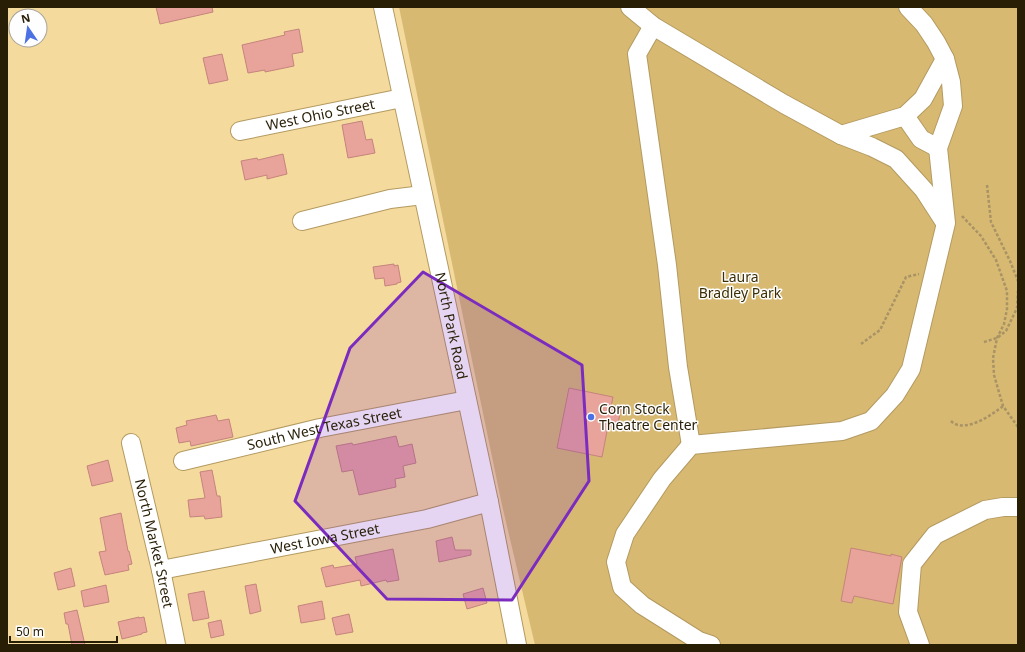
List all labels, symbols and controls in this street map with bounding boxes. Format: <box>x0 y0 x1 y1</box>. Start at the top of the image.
north arrow <box>8 8 48 48</box>
text: N <box>20 9 32 26</box>
street label: West Ohio Street <box>264 94 376 134</box>
park label: Laura Bradley Park <box>699 267 782 302</box>
street label: North Park Road <box>431 270 472 381</box>
place label: Corn Stock Theatre Center <box>599 399 698 434</box>
street label: South West Texas Street <box>245 403 403 454</box>
marker: Corn Stock Theatre Center <box>586 412 596 422</box>
street label: North Market Street <box>131 477 178 609</box>
street label: West Iowa Street <box>269 518 381 558</box>
scale bar <box>10 618 117 644</box>
text: 50 m <box>16 623 44 640</box>

